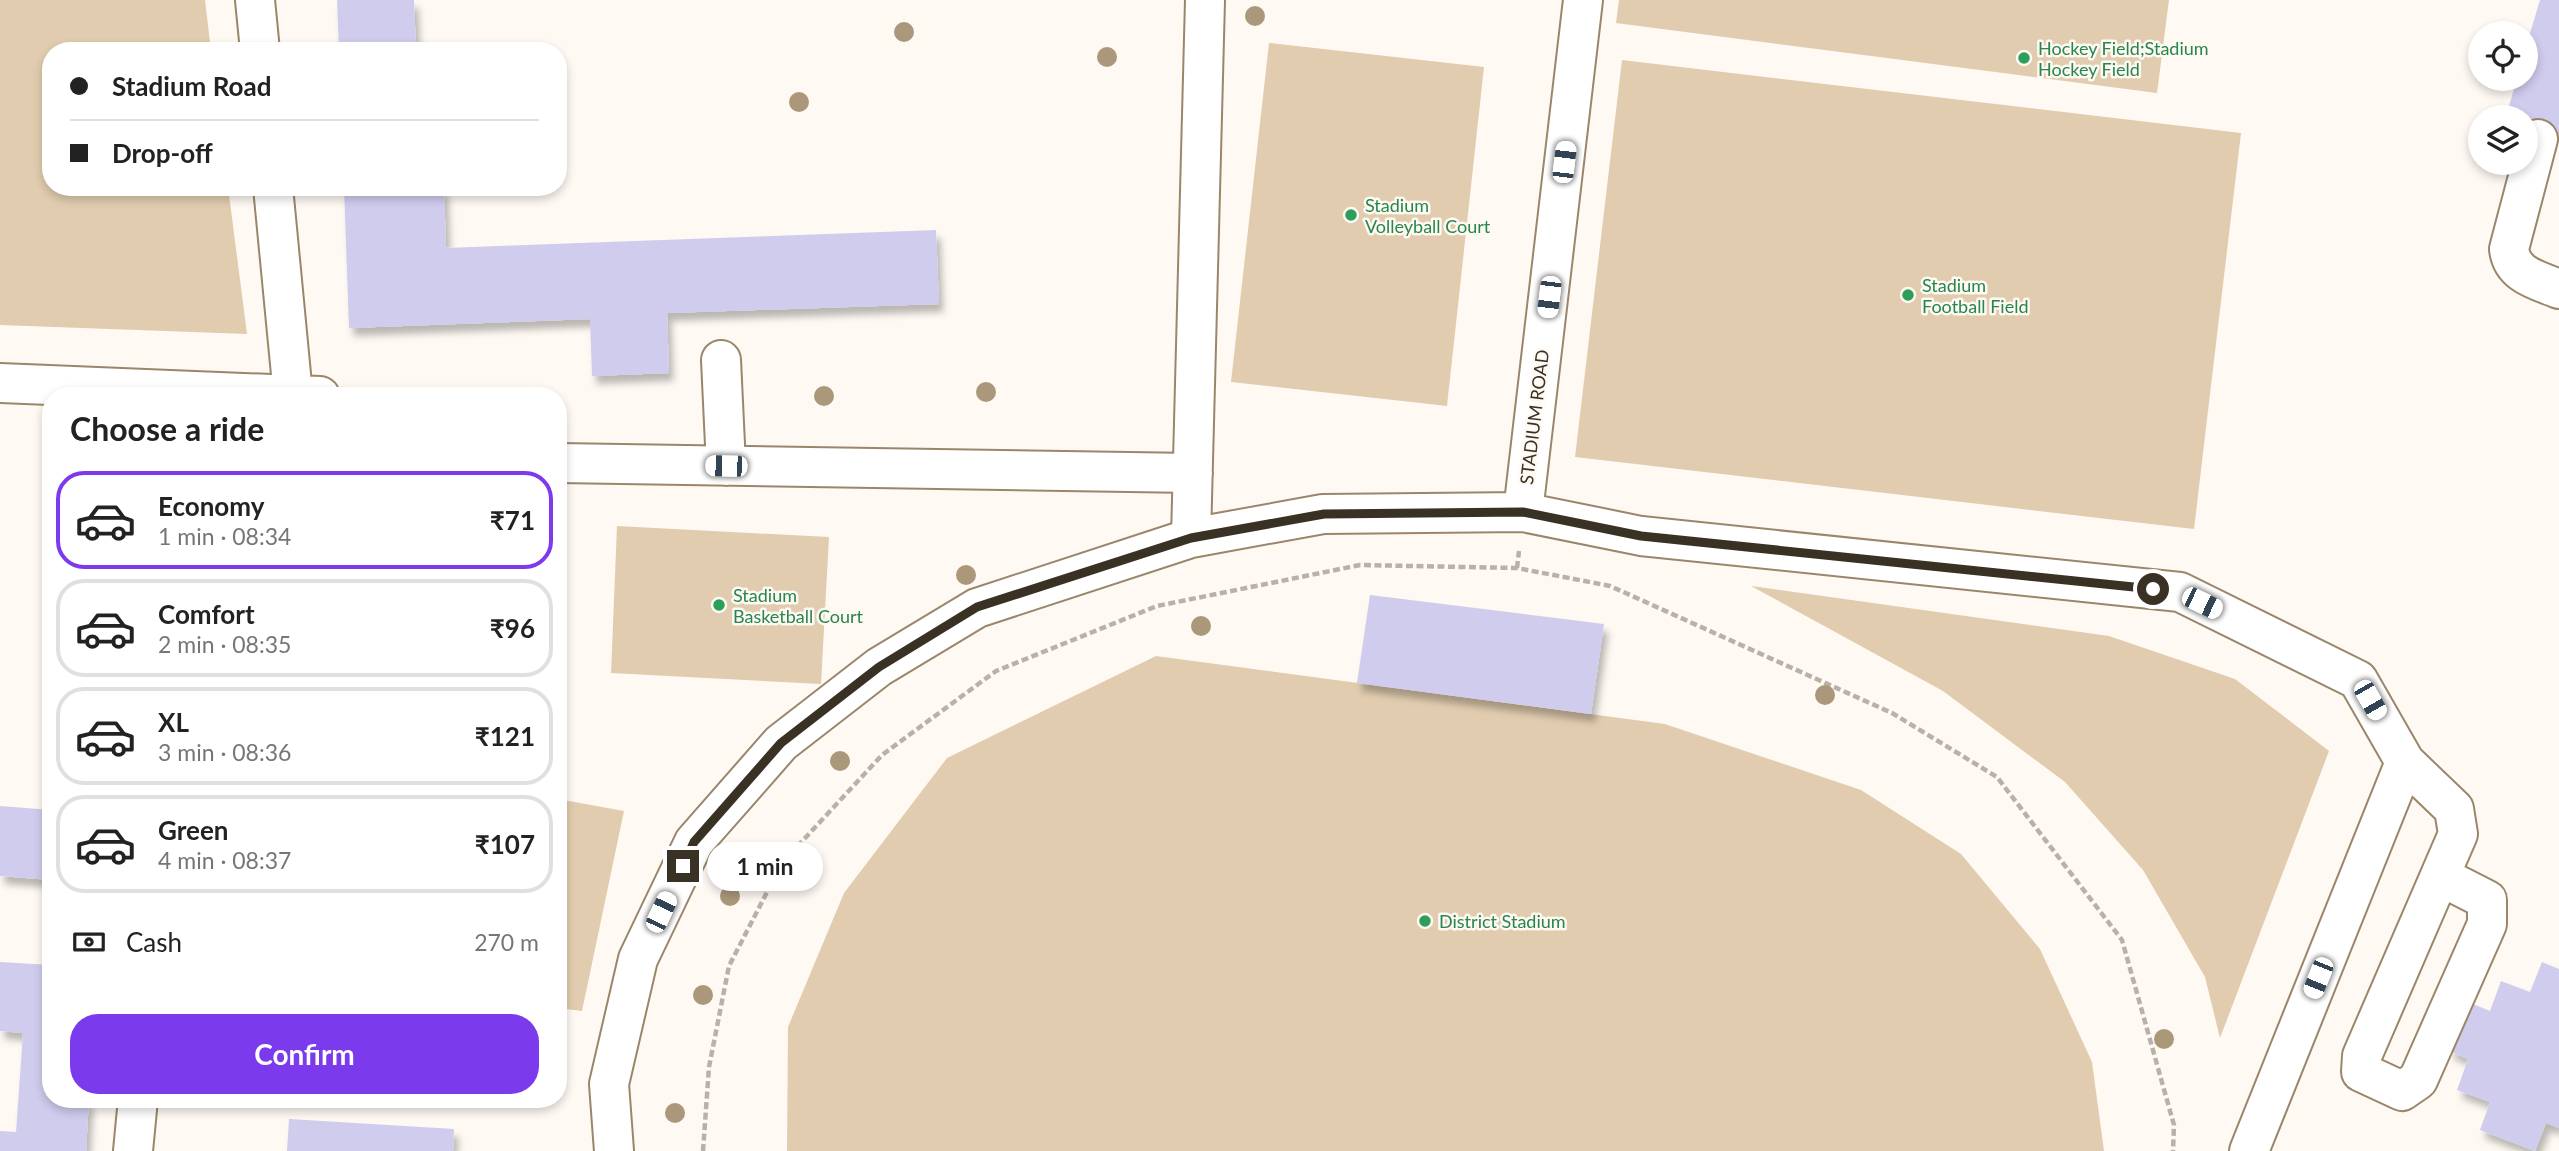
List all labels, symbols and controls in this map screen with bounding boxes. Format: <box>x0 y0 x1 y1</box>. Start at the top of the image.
map controls <box>2468 21 2538 175</box>
button: locate <box>2468 21 2538 91</box>
place label: Hockey Field;Stadium Hockey Field <box>2038 37 2209 80</box>
marker: Hockey Field;Stadium Hockey Field <box>2016 50 2032 66</box>
text: Stadium Road <box>112 70 271 102</box>
button: layers <box>2468 105 2538 175</box>
text: Drop-off <box>112 137 213 169</box>
car <box>1552 140 1577 184</box>
place label: Stadium Volleyball Court <box>1365 194 1491 237</box>
marker: Stadium Volleyball Court <box>1343 207 1359 223</box>
place label: Stadium Football Field <box>1922 274 2029 317</box>
car <box>1537 275 1562 319</box>
marker: Stadium Football Field <box>1900 287 1916 303</box>
street label: STADIUM ROAD <box>1515 348 1553 486</box>
text: Choose a ride <box>70 409 264 448</box>
car <box>705 455 748 477</box>
icon: car <box>74 489 137 552</box>
text: Economy <box>158 490 264 522</box>
text: ₹71 <box>490 504 535 536</box>
text: 1 min · 08:34 <box>158 522 291 550</box>
route start <box>2137 573 2169 605</box>
place label: Stadium Basketball Court <box>733 584 864 627</box>
car <box>2179 584 2226 622</box>
icon: car <box>74 597 137 660</box>
marker: Stadium Basketball Court <box>711 597 727 613</box>
text: Comfort <box>158 598 255 630</box>
text: ₹96 <box>490 612 535 644</box>
text: 2 min · 08:35 <box>158 630 291 658</box>
car <box>2351 677 2390 723</box>
icon: car <box>74 705 137 768</box>
text: XL <box>158 706 189 738</box>
text: ₹121 <box>475 720 535 752</box>
text: 3 min · 08:36 <box>158 738 291 766</box>
icon: car <box>74 813 137 876</box>
text: Green <box>158 814 228 846</box>
text: ₹107 <box>475 828 535 860</box>
callout: 1 min <box>708 842 823 890</box>
text: 4 min · 08:37 <box>158 846 291 874</box>
route end <box>667 850 699 882</box>
text: 1 min <box>736 852 794 880</box>
car <box>643 889 680 935</box>
place label: District Stadium <box>1439 910 1566 932</box>
marker: District Stadium <box>1417 913 1433 929</box>
icon: cash <box>70 923 108 961</box>
text: Cash <box>126 926 182 958</box>
text: 270 m <box>474 928 539 956</box>
car <box>2301 955 2336 1001</box>
button: Confirm <box>70 1014 539 1094</box>

